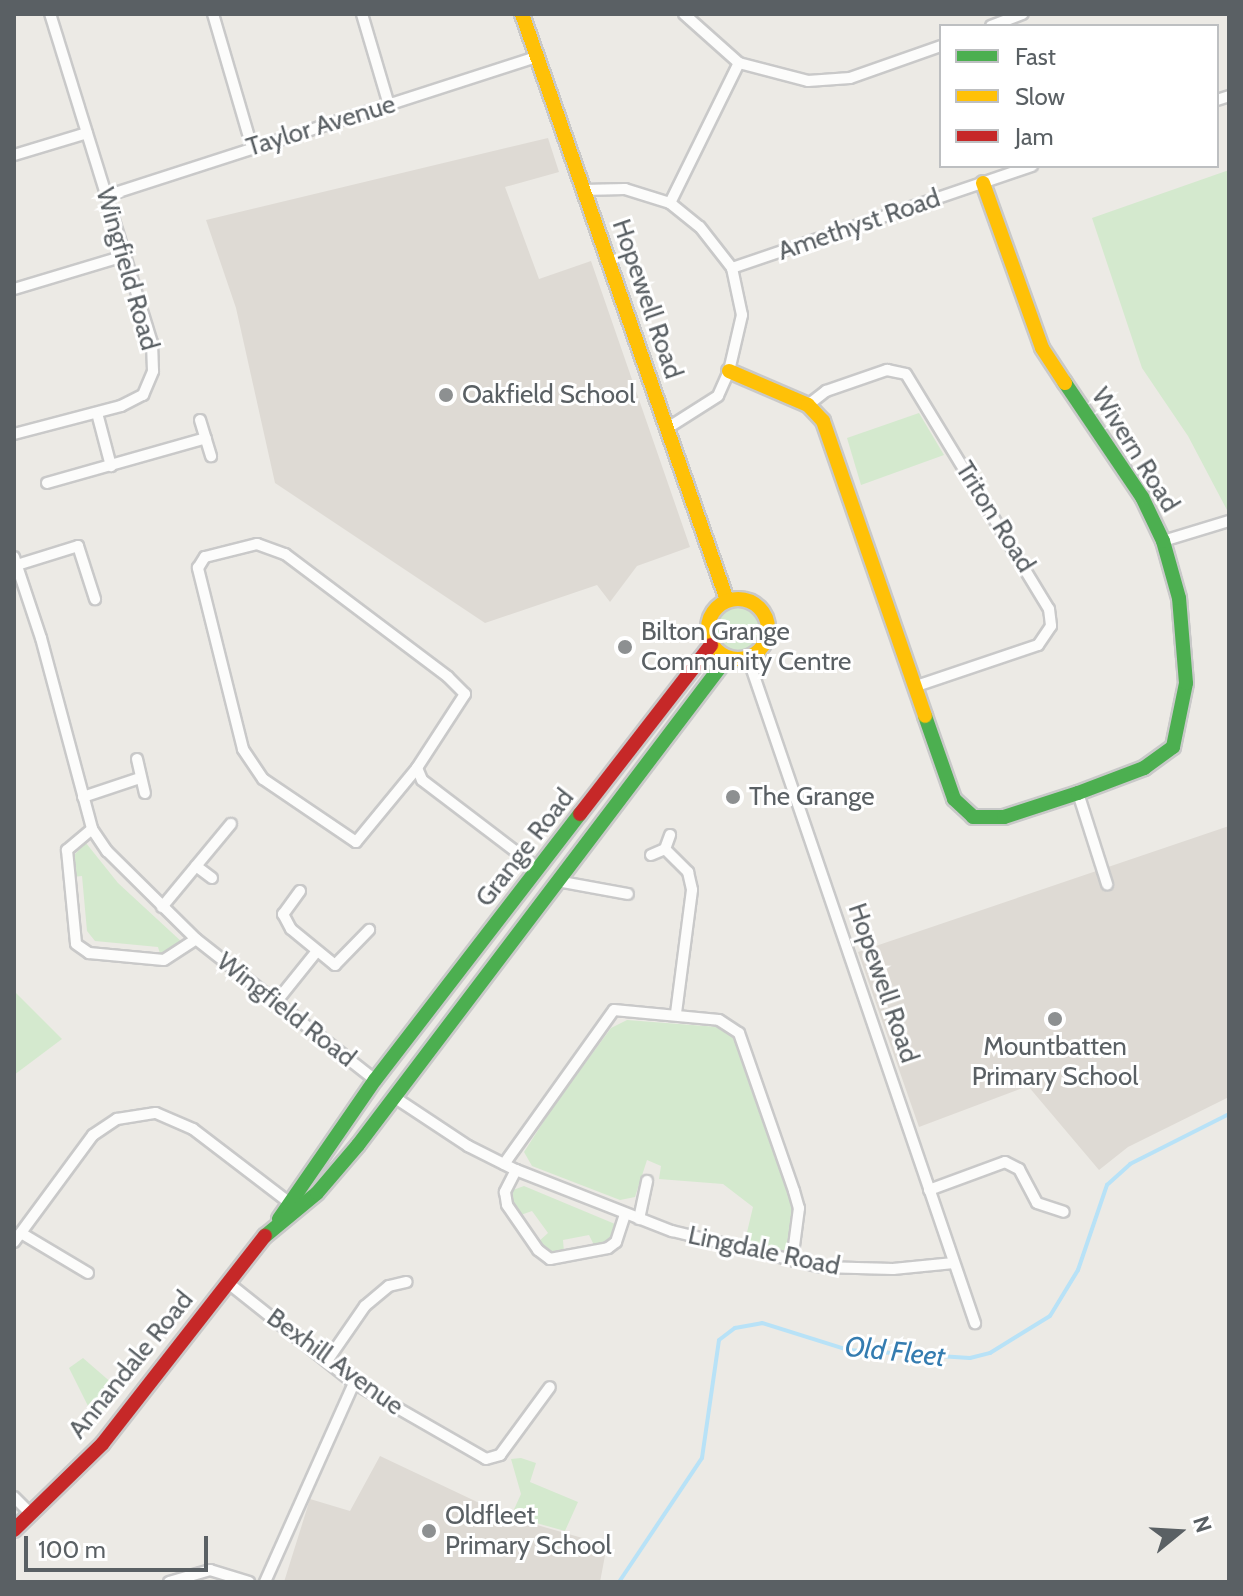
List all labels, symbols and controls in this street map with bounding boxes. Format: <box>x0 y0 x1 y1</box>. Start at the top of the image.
legend <box>939 24 1219 168</box>
text: Fast <box>1015 42 1056 71</box>
text: Slow <box>1015 82 1065 111</box>
street label: Taylor Avenue <box>243 89 399 163</box>
text: Jam <box>1015 122 1053 151</box>
street label: Amethyst Road <box>774 183 944 267</box>
street label: Wingfield Road <box>89 184 165 354</box>
street label: Hopewell Road <box>605 215 689 383</box>
place label: Oakfield School <box>462 379 635 411</box>
street label: Wivern Road <box>1084 382 1186 518</box>
marker: Oakfield School <box>437 386 455 404</box>
street label: Triton Road <box>949 456 1041 578</box>
place label: Bilton Grange Community Centre <box>641 616 851 678</box>
marker: Bilton Grange Community Centre <box>616 638 634 656</box>
place label: The Grange <box>749 781 875 813</box>
street label: Grange Road <box>469 783 581 913</box>
marker: The Grange <box>724 788 742 806</box>
street label: Hopewell Road <box>841 899 925 1067</box>
street label: Wingfield Road <box>210 946 362 1074</box>
marker: Mountbatten Primary School <box>1046 1010 1064 1028</box>
place label: Mountbatten Primary School <box>972 1031 1138 1092</box>
street label: Lingdale Road <box>685 1220 843 1282</box>
street label: Annandale Road <box>62 1285 200 1445</box>
street label: Bexhill Avenue <box>261 1302 409 1422</box>
water label: Old Fleet <box>843 1329 947 1373</box>
north arrow <box>1139 1492 1219 1572</box>
place label: Oldfleet Primary School <box>445 1500 612 1562</box>
text: N <box>1187 1513 1218 1536</box>
scale bar <box>28 1520 212 1570</box>
marker: Oldfleet Primary School <box>420 1522 438 1540</box>
text: 100 m <box>38 1535 106 1564</box>

